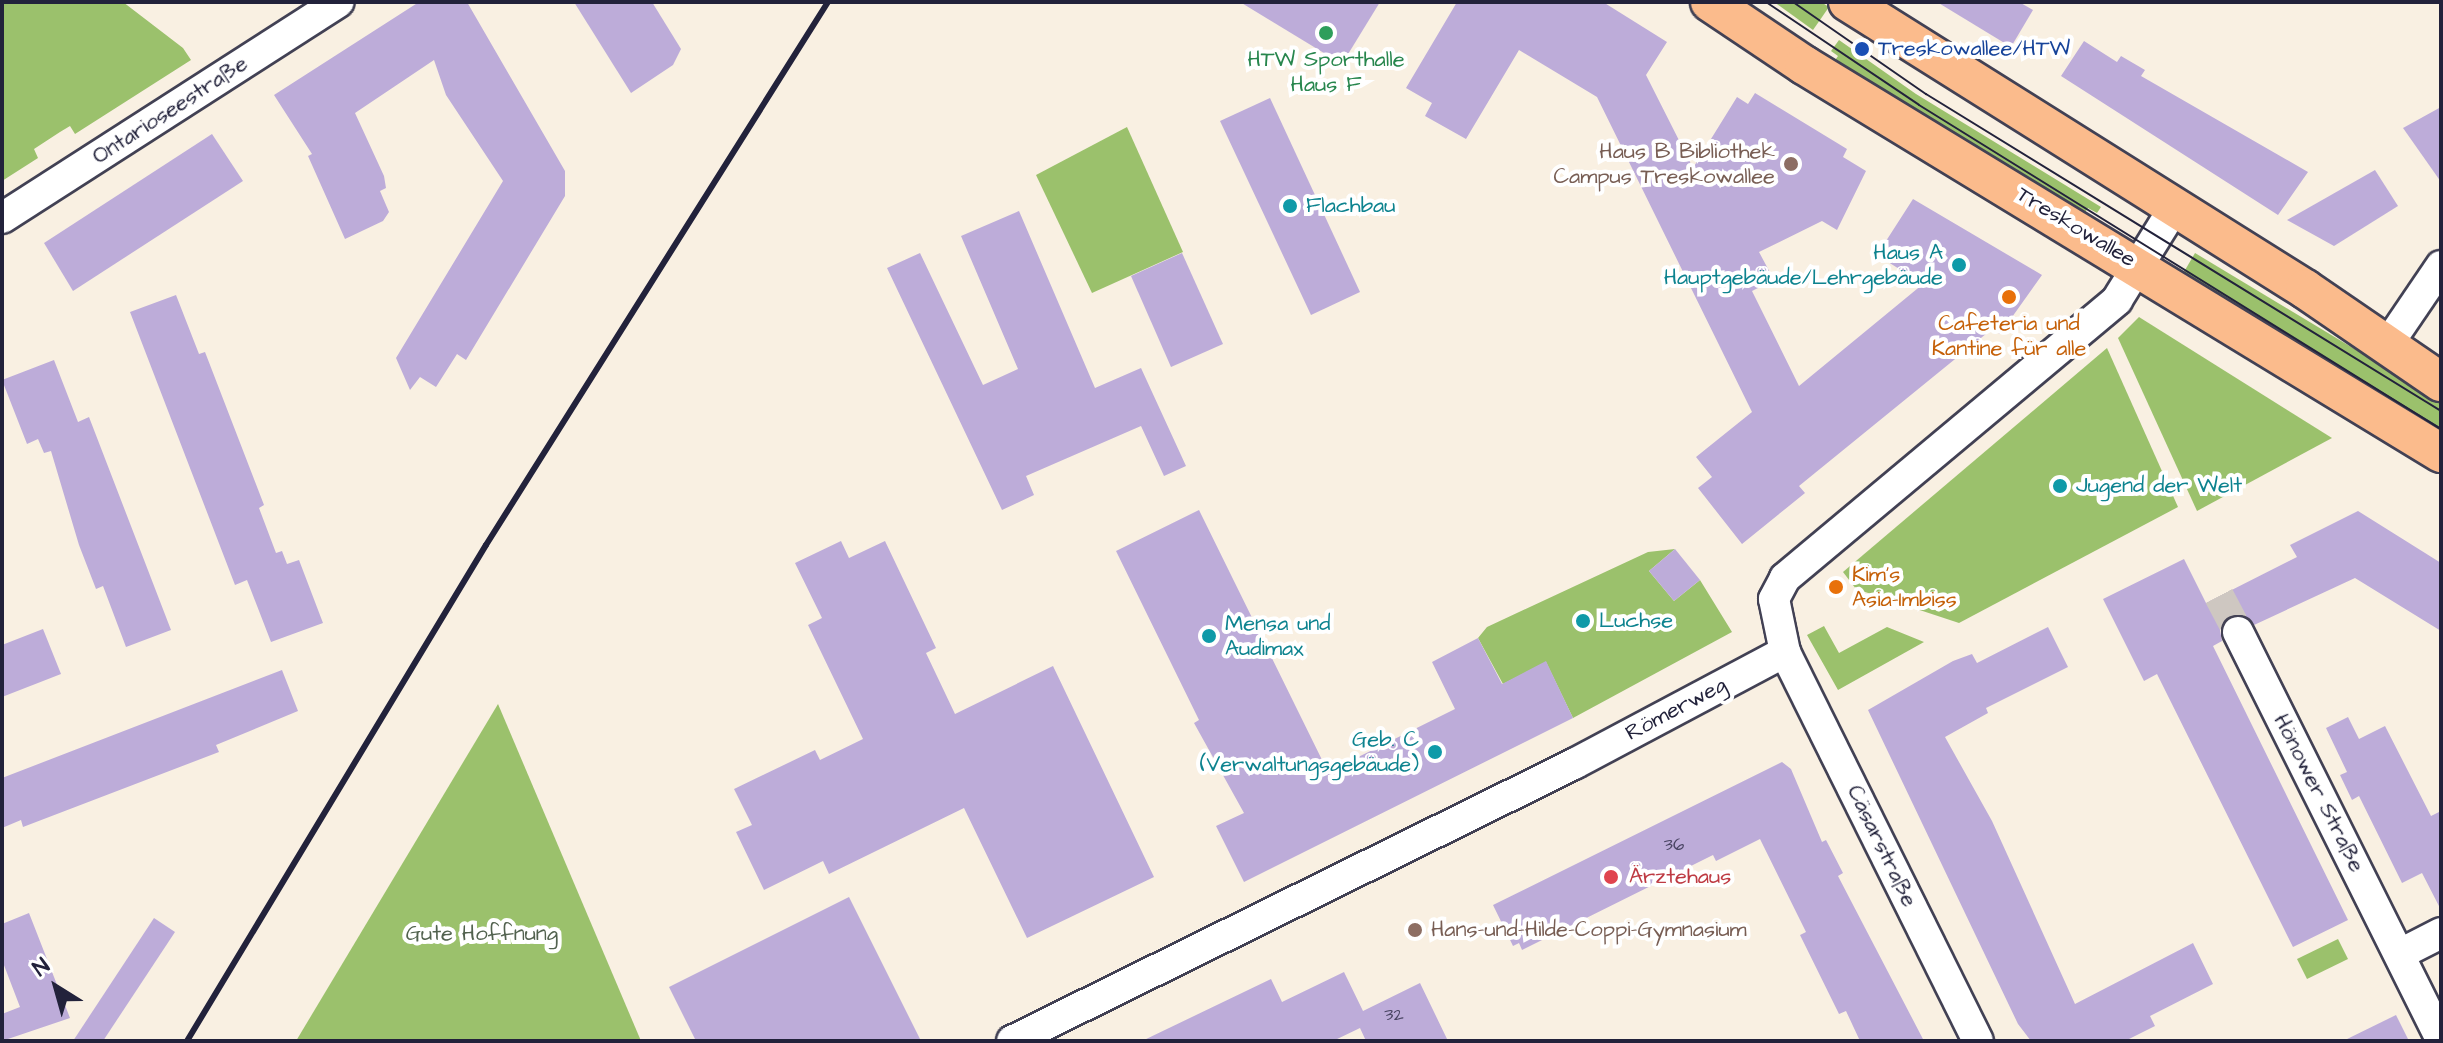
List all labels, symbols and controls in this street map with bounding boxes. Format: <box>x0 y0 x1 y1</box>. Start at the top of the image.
marker: HTW Sporthalle Haus F <box>1317 24 1335 42</box>
place label: Treskowallee/HTW <box>1878 36 2070 62</box>
marker: Treskowallee/HTW <box>1853 40 1871 58</box>
place label: HTW Sporthalle Haus F <box>1247 46 1405 98</box>
street label: Ontarioseestraße <box>88 50 252 170</box>
place label: Haus B Bibliothek Campus Treskowallee <box>1553 138 1775 190</box>
marker: Haus B Bibliothek Campus Treskowallee <box>1782 155 1800 173</box>
street label: Treskowallee <box>2012 181 2140 273</box>
place label: Flachbau <box>1306 193 1395 219</box>
marker: Flachbau <box>1281 197 1299 215</box>
place label: Haus A Hauptgebäude/Lehrgebäude <box>1664 239 1943 290</box>
marker: Haus A Hauptgebäude/Lehrgebäude <box>1950 256 1968 274</box>
marker: Cafeteria und Kantine für alle <box>2000 288 2018 306</box>
place label: Cafeteria und Kantine für alle <box>1932 310 2086 362</box>
place label: Jugend der Welt <box>2076 473 2242 499</box>
marker: Jugend der Welt <box>2051 477 2069 495</box>
place label: Kim's Asia-Imbiss <box>1852 561 1957 612</box>
marker: Kim's Asia-Imbiss <box>1827 578 1845 596</box>
place label: Luchse <box>1599 608 1673 634</box>
place label: Mensa und Audimax <box>1225 610 1331 662</box>
marker: Luchse <box>1574 612 1592 630</box>
marker: Mensa und Audimax <box>1200 627 1218 645</box>
street label: Römerweg <box>1621 671 1731 747</box>
street label: Hönower Straße <box>2268 710 2370 876</box>
place label: Geb. C (Verwaltungsgebäude) <box>1200 726 1419 778</box>
marker: Geb. C (Verwaltungsgebäude) <box>1426 743 1444 761</box>
street label: Cäsarstraße <box>1841 781 1923 911</box>
house number: 36 <box>1664 834 1684 856</box>
place label: Ärztehaus <box>1629 864 1731 890</box>
marker: Ärztehaus <box>1600 866 1622 888</box>
place label: Hans-und-Hilde-Coppi-Gymnasium <box>1431 917 1747 943</box>
park label: Gute Hoffnung <box>406 921 558 947</box>
marker: Hans-und-Hilde-Coppi-Gymnasium <box>1406 921 1424 939</box>
north arrow <box>16 947 96 1027</box>
text: N <box>26 951 56 984</box>
house number: 32 <box>1384 1004 1404 1026</box>

